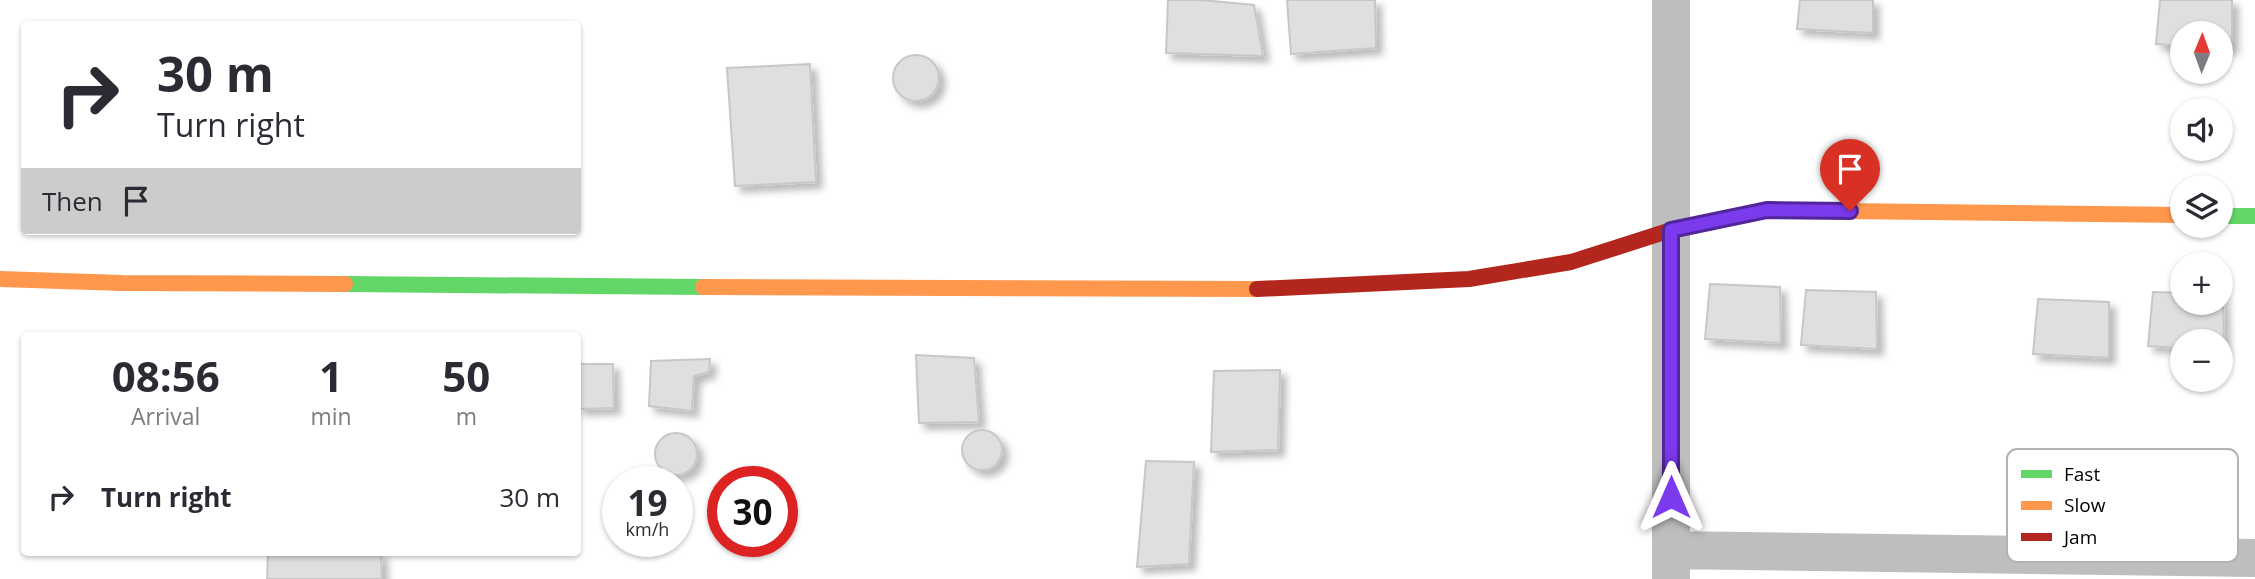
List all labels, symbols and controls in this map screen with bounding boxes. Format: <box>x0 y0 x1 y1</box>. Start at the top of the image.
north arrow <box>2170 21 2233 84</box>
map controls <box>2170 21 2233 392</box>
text: 30 m <box>157 40 274 106</box>
icon: right <box>42 49 133 140</box>
button: sound <box>2170 98 2233 161</box>
text: Turn right <box>157 103 305 146</box>
pin <box>1820 139 1880 211</box>
icon: arrive <box>1831 150 1869 188</box>
button: layers <box>2170 175 2233 238</box>
icon: arrive <box>117 182 155 220</box>
text: Then <box>42 183 103 219</box>
button: + <box>2170 252 2233 315</box>
button: − <box>2170 329 2233 392</box>
text: 08:56 <box>112 347 220 404</box>
text: 1 <box>319 347 343 404</box>
text: 50 <box>442 347 490 404</box>
text: Arrival <box>131 400 200 432</box>
text: min <box>310 400 352 432</box>
text: m <box>456 400 477 432</box>
legend <box>2007 449 2238 562</box>
position arrow <box>1634 460 1708 534</box>
text: Fast <box>2064 461 2100 487</box>
speed limit sign: 30 <box>707 466 798 557</box>
icon: right <box>42 478 80 516</box>
text: Turn right <box>101 479 232 515</box>
text: 30 m <box>499 479 560 515</box>
text: 19 <box>627 479 668 526</box>
text: Slow <box>2064 492 2106 518</box>
text: km/h <box>626 517 669 541</box>
text: Jam <box>2062 524 2097 550</box>

